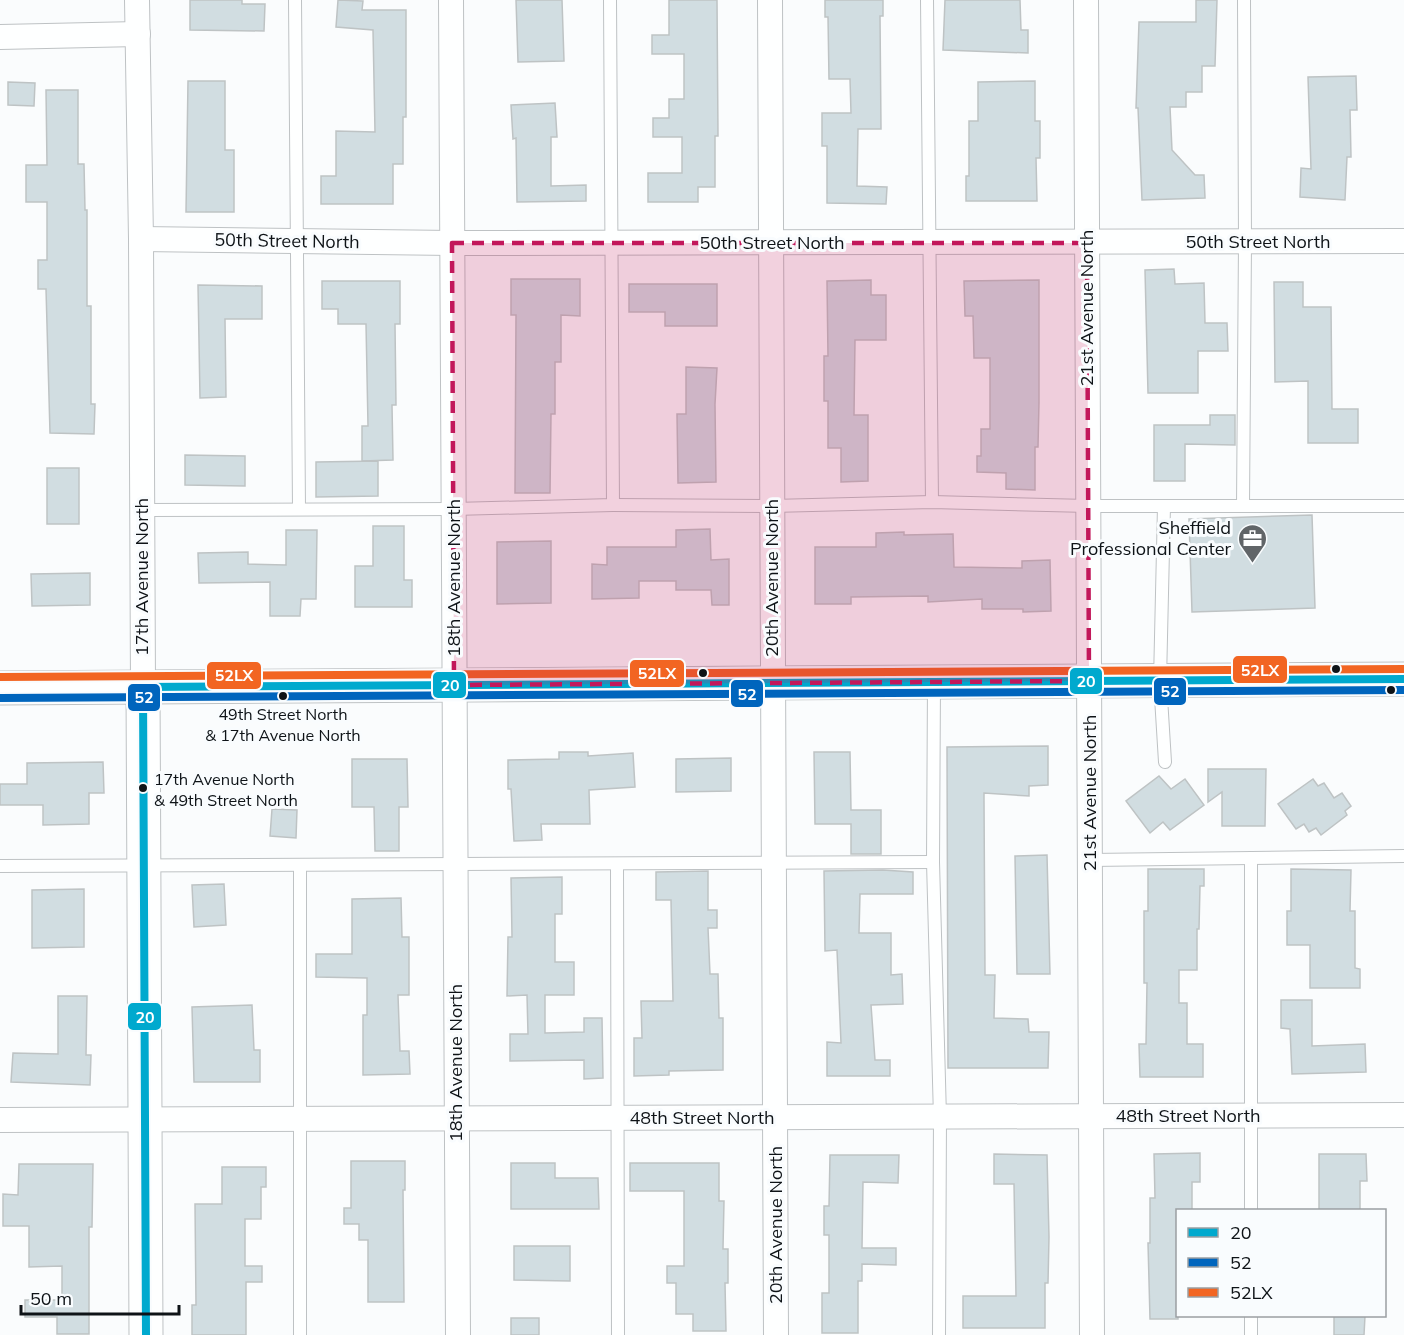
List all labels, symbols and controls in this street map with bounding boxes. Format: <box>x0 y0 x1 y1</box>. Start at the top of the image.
street label: 50th Street North <box>214 228 360 253</box>
street label: 21st Avenue North <box>1075 230 1098 386</box>
street label: 50th Street North <box>1185 230 1331 253</box>
street label: 50th Street North <box>699 231 845 254</box>
street label: 17th Avenue North <box>130 498 153 656</box>
street label: 18th Avenue North <box>442 499 465 657</box>
street label: 20th Avenue North <box>760 499 783 657</box>
place label: Sheffield Professional Center <box>1070 516 1231 560</box>
office icon: Sheffield Professional Center <box>1236 522 1268 564</box>
line badge: 52LX <box>1232 655 1288 684</box>
line badge: 52LX <box>629 659 685 688</box>
text: 52LX <box>1241 660 1280 680</box>
line badge: 52LX <box>206 661 262 690</box>
text: 52LX <box>638 663 677 683</box>
unlabelled marker <box>1330 663 1342 675</box>
text: 52LX <box>215 665 254 685</box>
unlabelled marker <box>697 667 709 679</box>
line badge: 20 <box>1069 667 1103 695</box>
line badge: 20 <box>432 671 467 699</box>
text: 20 <box>1076 671 1096 691</box>
text: 20 <box>440 675 460 695</box>
line badge: 52 <box>1153 677 1187 706</box>
line badge: 52 <box>730 679 764 708</box>
text: 52 <box>1160 681 1180 701</box>
line badge: 52 <box>127 683 161 712</box>
text: 52 <box>737 684 757 704</box>
unlabelled marker <box>1385 684 1397 696</box>
text: 52 <box>134 687 154 707</box>
marker: 49th Street North & 17th Avenue North <box>277 690 289 702</box>
place label: 49th Street North & 17th Avenue North <box>205 704 361 745</box>
street label: 21st Avenue North <box>1078 715 1101 871</box>
place label: 17th Avenue North & 49th Street North <box>154 769 298 810</box>
marker: 17th Avenue North & 49th Street North <box>137 782 149 794</box>
street label: 18th Avenue North <box>444 984 467 1142</box>
line badge: 20 <box>127 1002 162 1031</box>
text: 20 <box>135 1007 155 1027</box>
street label: 48th Street North <box>1115 1104 1261 1127</box>
street label: 48th Street North <box>629 1106 775 1129</box>
street label: 20th Avenue North <box>764 1146 787 1304</box>
legend <box>1176 1209 1386 1317</box>
text: 20 <box>1230 1221 1252 1244</box>
text: 52 <box>1230 1251 1252 1274</box>
scale bar <box>21 1278 178 1316</box>
text: 52LX <box>1230 1281 1273 1304</box>
text: 50 m <box>30 1287 72 1310</box>

